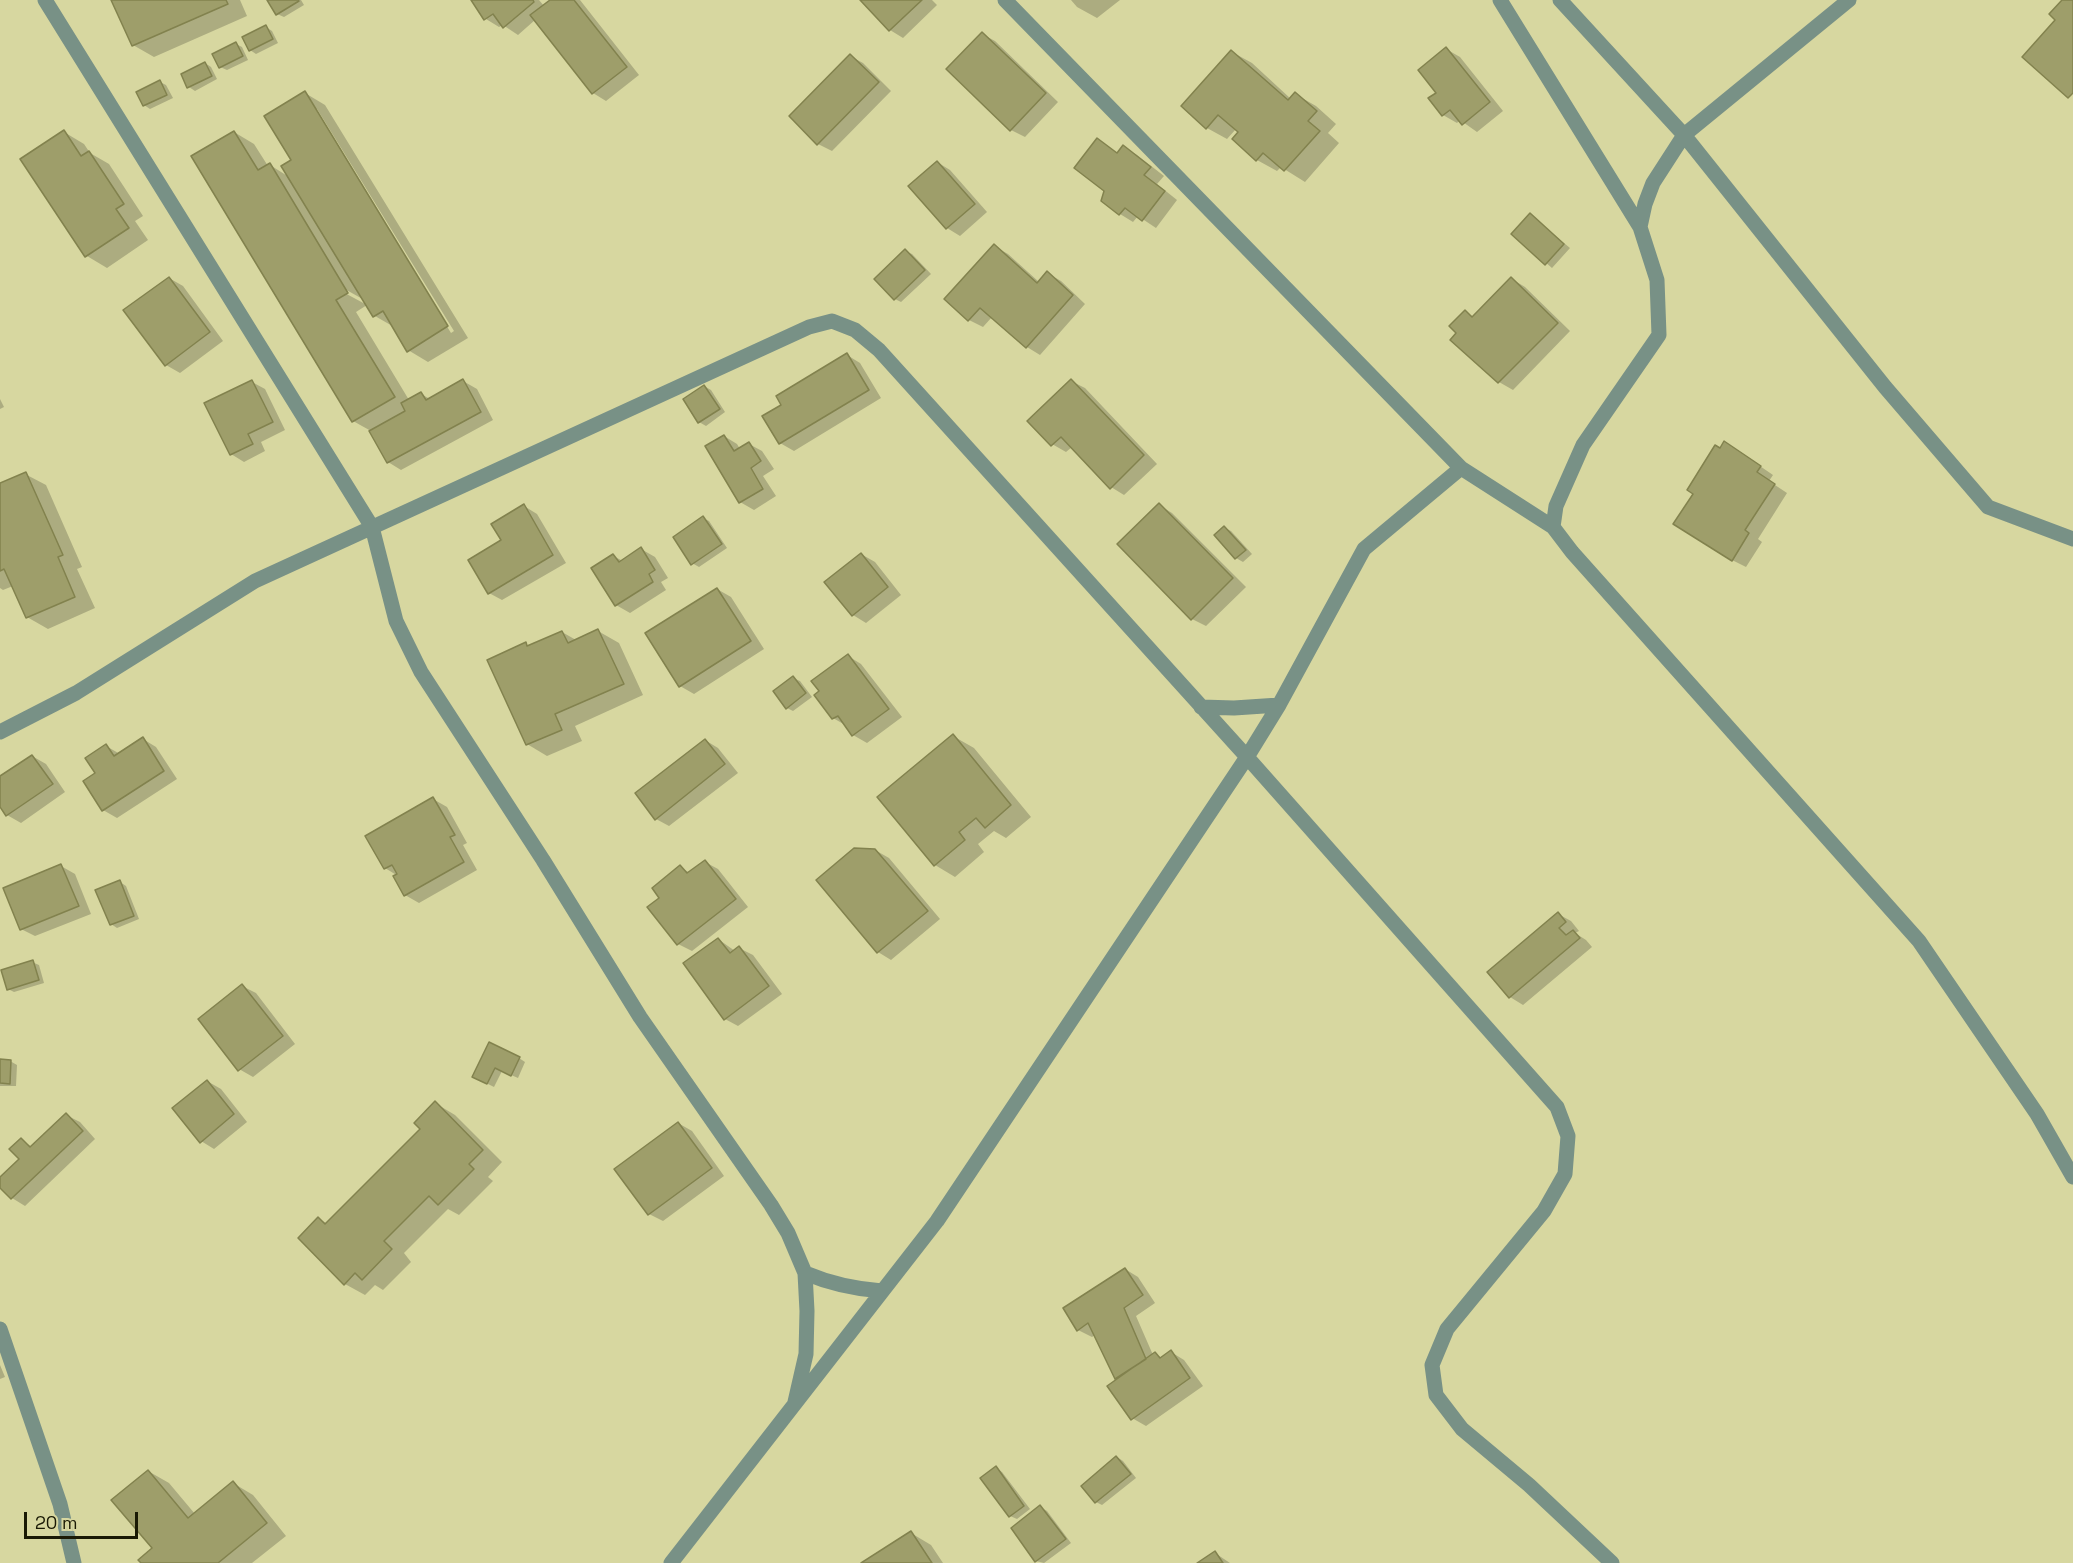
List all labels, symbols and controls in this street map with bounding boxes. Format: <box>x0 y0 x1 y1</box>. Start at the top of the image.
scale bar <box>27 1500 141 1538</box>
text: 20 m <box>35 1511 78 1534</box>

